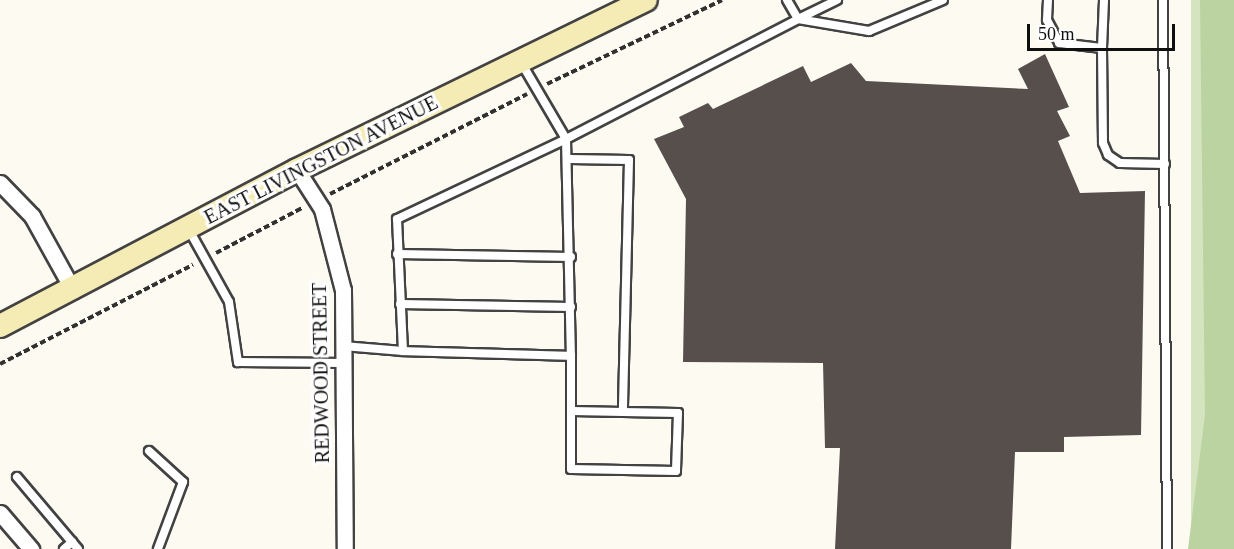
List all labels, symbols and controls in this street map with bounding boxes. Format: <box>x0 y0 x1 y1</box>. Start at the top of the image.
scale bar <box>1030 12 1178 50</box>
text: 50 m <box>1038 24 1075 44</box>
street label: EAST LIVINGSTON AVENUE <box>200 90 442 230</box>
street label: REDWOOD STREET <box>307 283 335 463</box>

